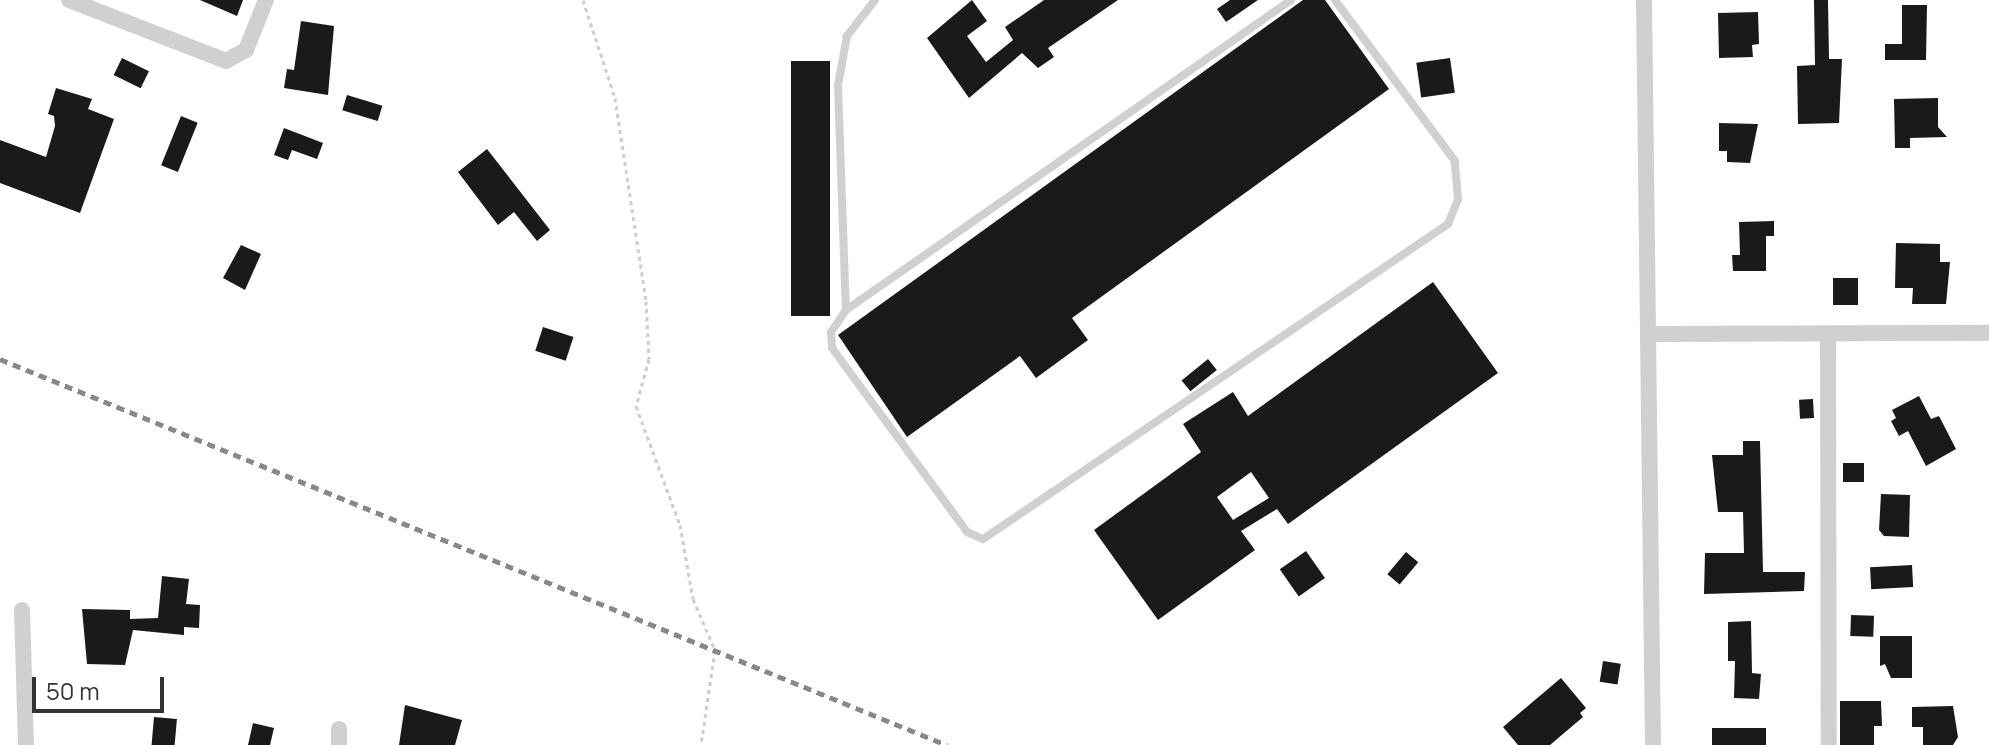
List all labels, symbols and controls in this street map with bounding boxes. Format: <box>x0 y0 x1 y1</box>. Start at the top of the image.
scale bar <box>36 661 168 711</box>
text: 50 m <box>46 674 100 707</box>

